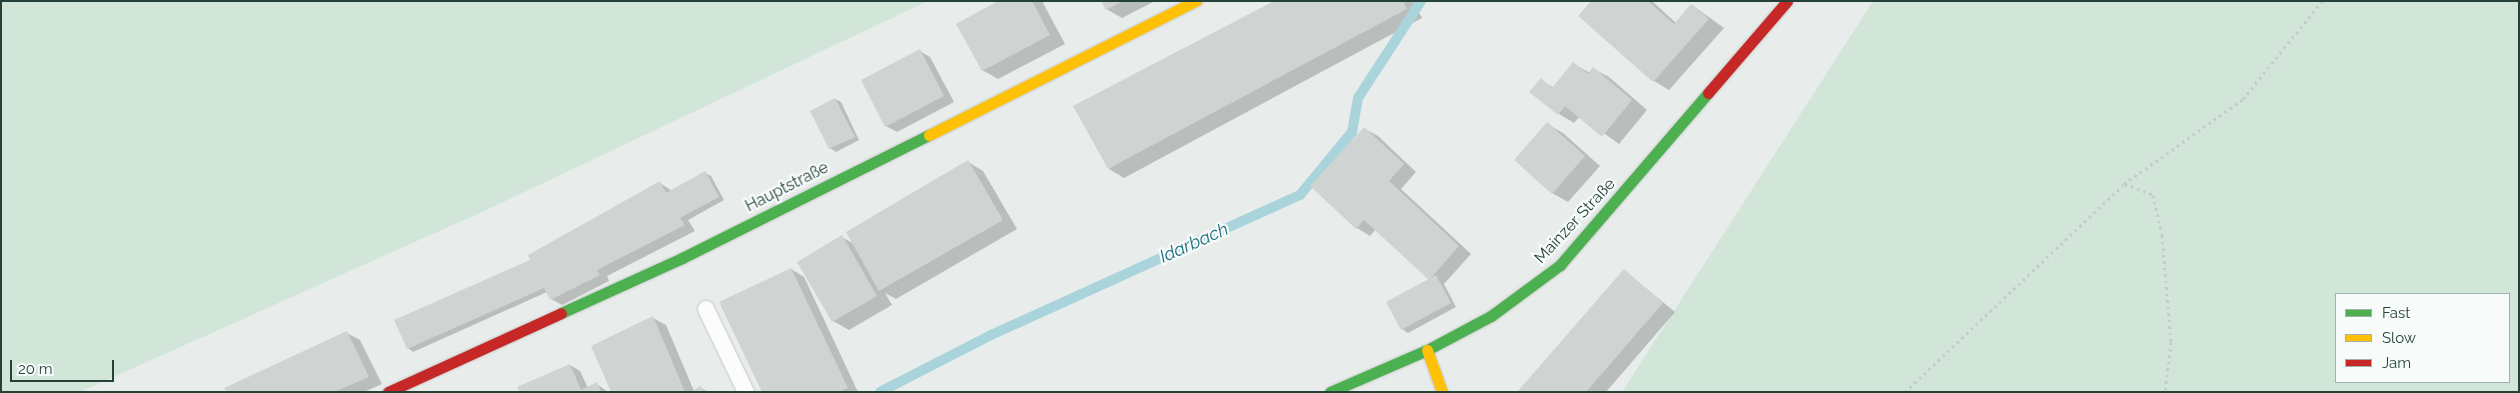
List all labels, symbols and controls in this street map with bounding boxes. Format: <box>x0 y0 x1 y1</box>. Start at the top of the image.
street label: Hauptstraße <box>742 158 832 216</box>
street label: Mainzer Straße <box>1531 174 1619 268</box>
water label: Idarbach <box>1156 218 1232 268</box>
legend <box>2335 293 2510 383</box>
text: Fast <box>2382 304 2410 322</box>
text: Slow <box>2382 329 2416 347</box>
scale bar <box>12 350 116 382</box>
text: Jam <box>2382 354 2411 372</box>
text: 20 m <box>18 360 53 378</box>

